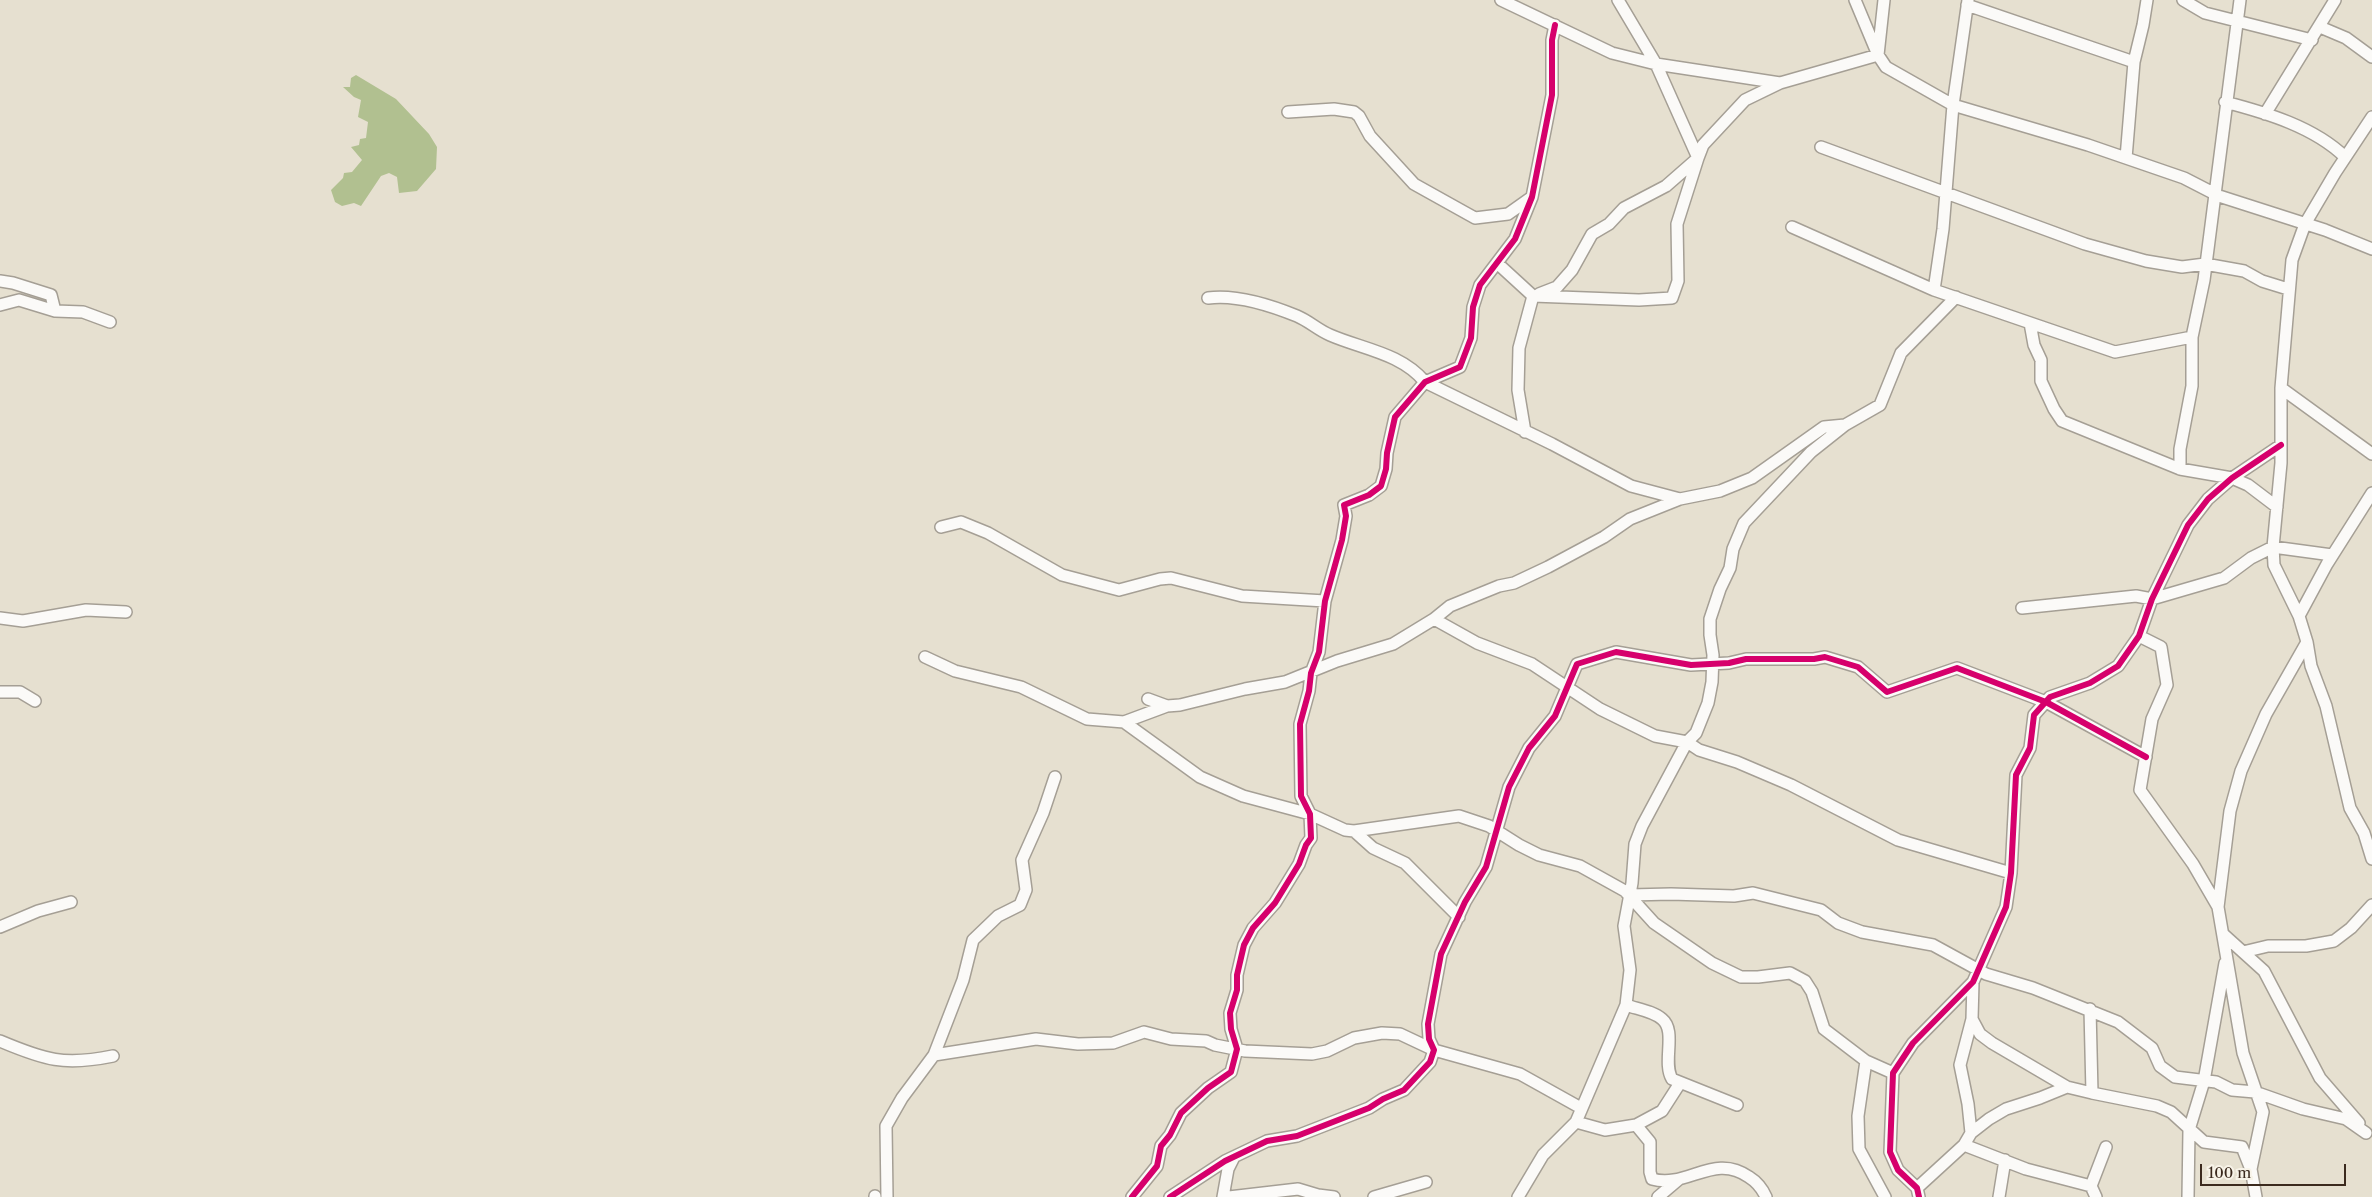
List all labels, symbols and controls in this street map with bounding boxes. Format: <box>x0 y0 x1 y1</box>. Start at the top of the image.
scale bar <box>2202 1154 2348 1186</box>
text: 100 m <box>2208 1163 2251 1182</box>

